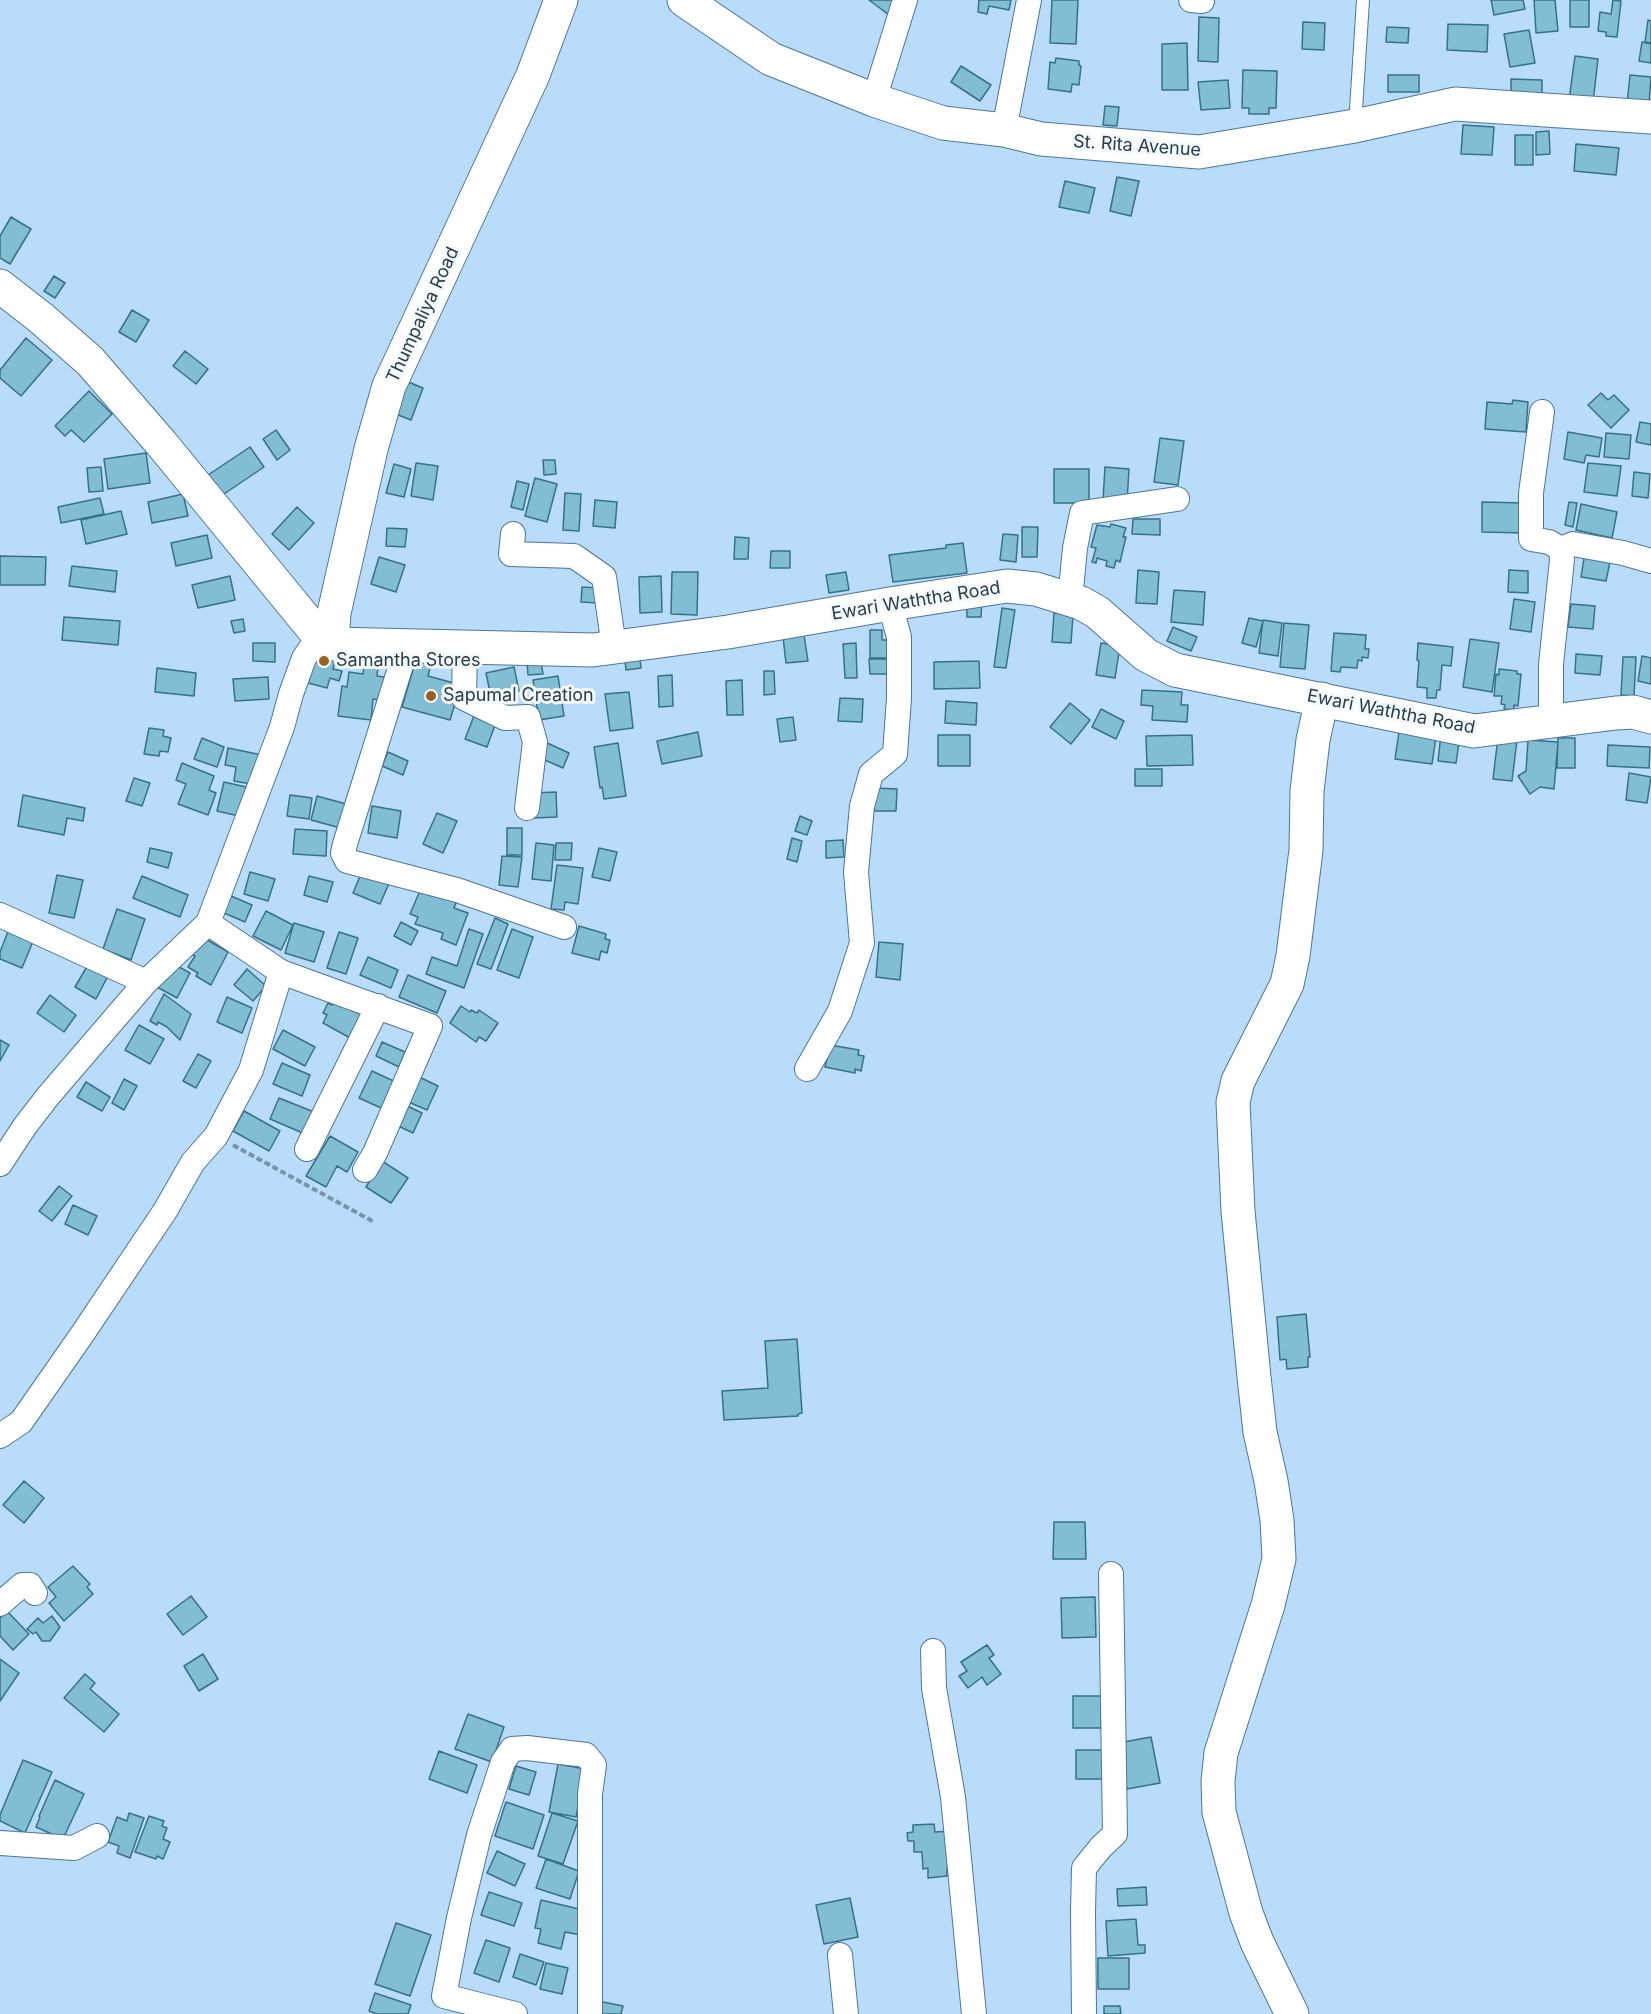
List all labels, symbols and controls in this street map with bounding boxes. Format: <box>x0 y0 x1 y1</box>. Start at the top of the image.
street label: St. Rita Avenue <box>1072 131 1202 161</box>
street label: Thumpaliya Road <box>382 244 464 386</box>
street label: Ewari Waththa Road <box>830 577 1002 625</box>
place label: Samantha Stores <box>336 650 480 672</box>
marker: Samantha Stores <box>317 654 331 668</box>
place label: Sapumal Creation <box>443 685 594 707</box>
street label: Ewari Waththa Road <box>1305 685 1477 739</box>
marker: Sapumal Creation <box>424 689 438 703</box>

